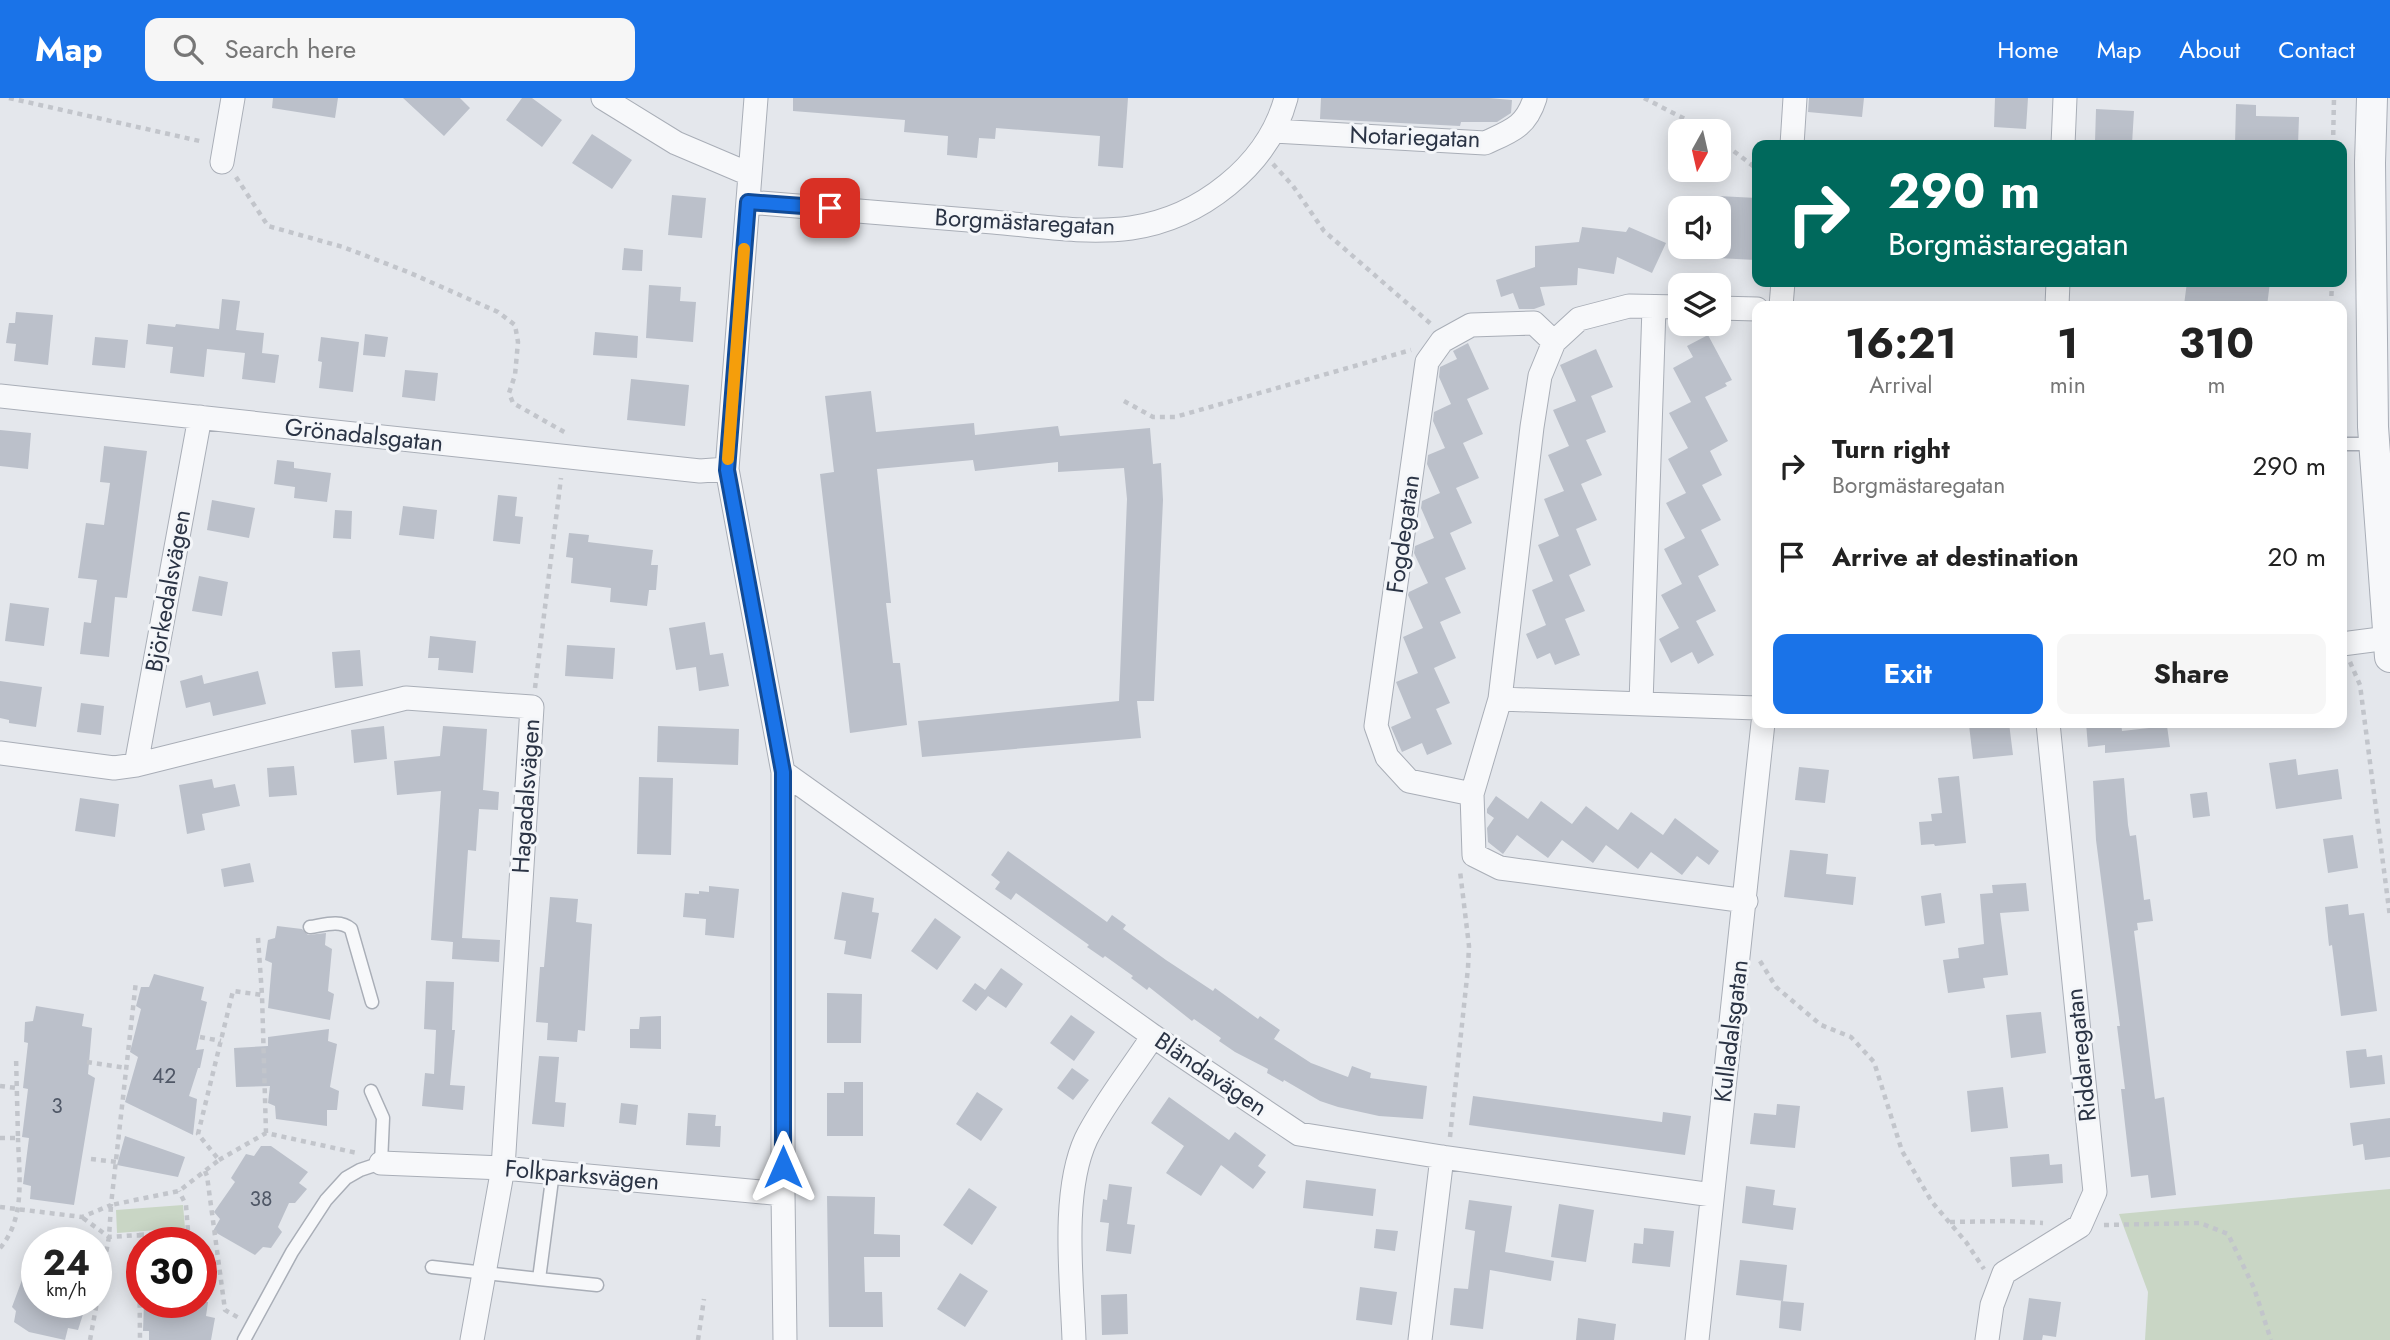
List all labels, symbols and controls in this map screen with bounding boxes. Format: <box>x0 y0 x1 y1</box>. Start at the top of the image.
search box <box>145 18 635 81</box>
text: Map <box>35 26 103 73</box>
icon: search <box>169 30 207 68</box>
text: Search here <box>225 30 356 68</box>
text: Home <box>1997 32 2059 67</box>
text: Map <box>2097 32 2141 67</box>
text: About <box>2179 32 2240 67</box>
text: Contact <box>2278 32 2355 67</box>
street label: Notariegatan <box>1349 117 1481 156</box>
north arrow <box>1668 119 1731 182</box>
map controls <box>1668 119 1731 336</box>
text: 290 m <box>1888 156 2040 226</box>
icon: right <box>1773 168 1864 259</box>
pin <box>800 178 860 238</box>
icon: arrive <box>811 189 849 227</box>
button: sound <box>1668 196 1731 259</box>
street label: Borgmästaregatan <box>934 199 1116 244</box>
text: Borgmästaregatan <box>1888 221 2129 267</box>
button: layers <box>1668 273 1731 336</box>
text: 16:21 <box>1845 313 1957 374</box>
text: 1 <box>2057 313 2079 374</box>
text: 310 <box>2179 313 2254 374</box>
text: Arrival <box>1869 368 1933 402</box>
text: min <box>2050 368 2086 402</box>
text: m <box>2207 368 2225 402</box>
street label: Grönadalsgatan <box>283 409 445 460</box>
text: Turn right <box>1832 430 1950 468</box>
icon: right <box>1773 447 1811 485</box>
text: 290 m <box>2253 447 2326 485</box>
text: Borgmästaregatan <box>1832 468 2005 502</box>
street label: Fogdegatan <box>1377 472 1428 595</box>
street label: Björkedalsvägen <box>136 507 199 675</box>
icon: arrive <box>1773 538 1811 576</box>
text: Arrive at destination <box>1832 538 2079 576</box>
text: 20 m <box>2268 538 2326 576</box>
button: Exit <box>1773 634 2043 714</box>
button: Share <box>2057 634 2326 714</box>
street label: Hagadalsvägen <box>503 717 548 875</box>
street label: Kulladalsgatan <box>1704 958 1757 1104</box>
street label: Riddaregatan <box>2056 987 2105 1123</box>
street label: Bländavägen <box>1148 1023 1275 1124</box>
house number: 42 <box>152 1061 176 1091</box>
house number: 3 <box>51 1091 63 1121</box>
position arrow <box>746 1130 820 1204</box>
street label: Folkparksvägen <box>503 1150 661 1199</box>
house number: 38 <box>250 1184 272 1214</box>
speed limit sign: 30 <box>126 1227 217 1318</box>
text: 24 <box>43 1238 90 1288</box>
text: km/h <box>46 1277 87 1303</box>

